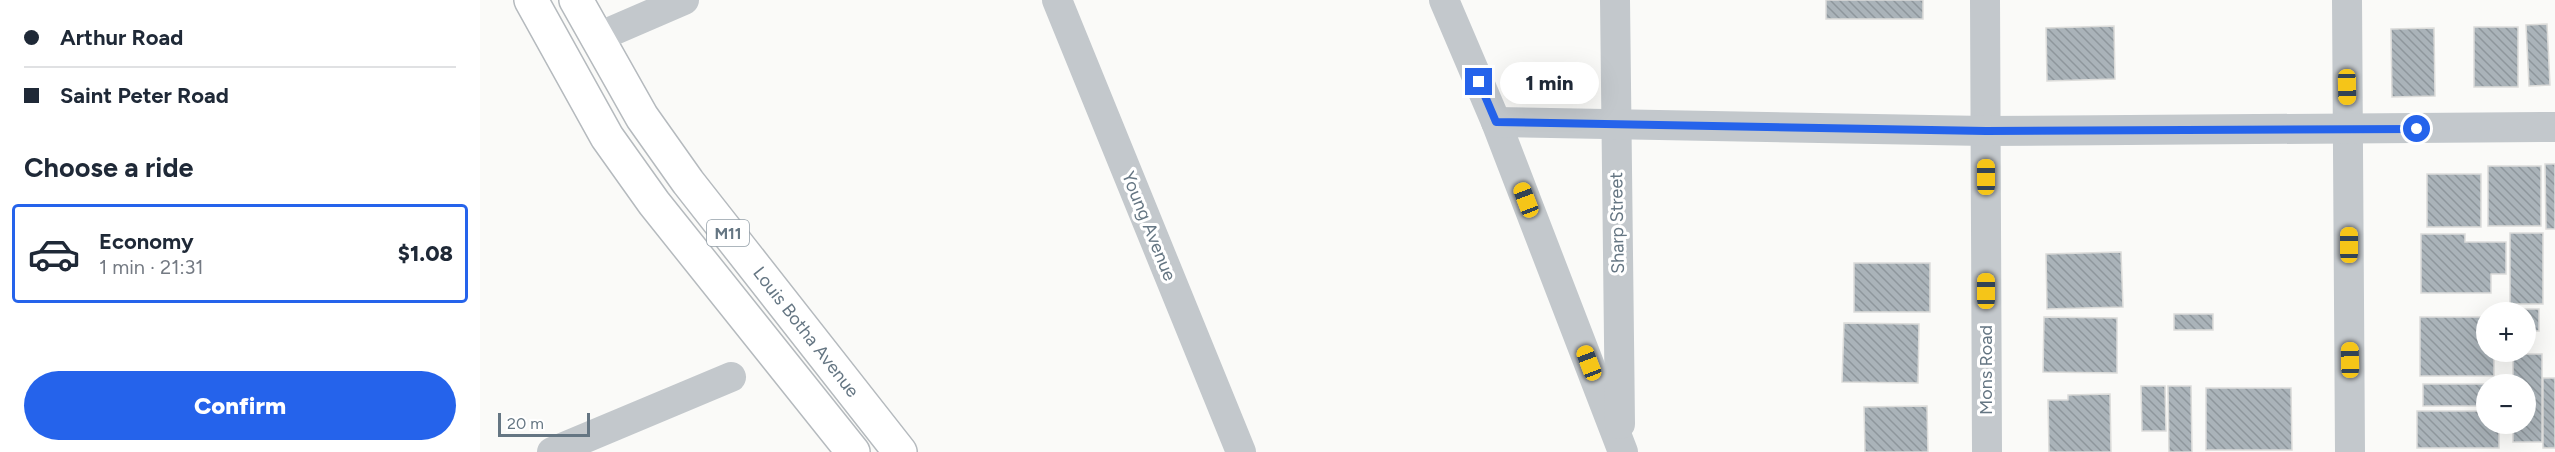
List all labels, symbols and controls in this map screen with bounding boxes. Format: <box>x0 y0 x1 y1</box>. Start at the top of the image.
text: Arthur Road <box>60 24 183 51</box>
callout: 1 min <box>1500 61 1599 103</box>
route end <box>1465 68 1492 95</box>
car <box>2338 69 2356 105</box>
text: 1 min <box>1526 71 1573 95</box>
text: Saint Peter Road <box>60 82 229 109</box>
route start <box>2403 115 2430 142</box>
text: Choose a ride <box>24 151 193 184</box>
car <box>1977 159 1995 195</box>
street label: Young Avenue <box>1117 168 1181 284</box>
street label: Sharp Street <box>1605 172 1629 274</box>
car <box>1511 180 1541 220</box>
road number: M11 <box>707 220 749 246</box>
icon: car <box>27 227 81 281</box>
car <box>2340 227 2358 263</box>
text: Economy <box>99 228 194 255</box>
text: $1.08 <box>398 240 453 267</box>
text: 1 min · 21:31 <box>99 255 204 279</box>
street label: Louis Botha Avenue <box>748 262 864 402</box>
car <box>1977 273 1995 309</box>
map controls <box>2476 302 2536 434</box>
button: + <box>2476 302 2536 362</box>
street label: Mons Road <box>1975 325 1997 415</box>
car <box>2341 342 2359 378</box>
car <box>1574 343 1604 383</box>
button: Confirm <box>24 371 456 440</box>
button: − <box>2476 374 2536 434</box>
scale bar <box>498 410 590 438</box>
text: 20 m <box>507 414 544 433</box>

